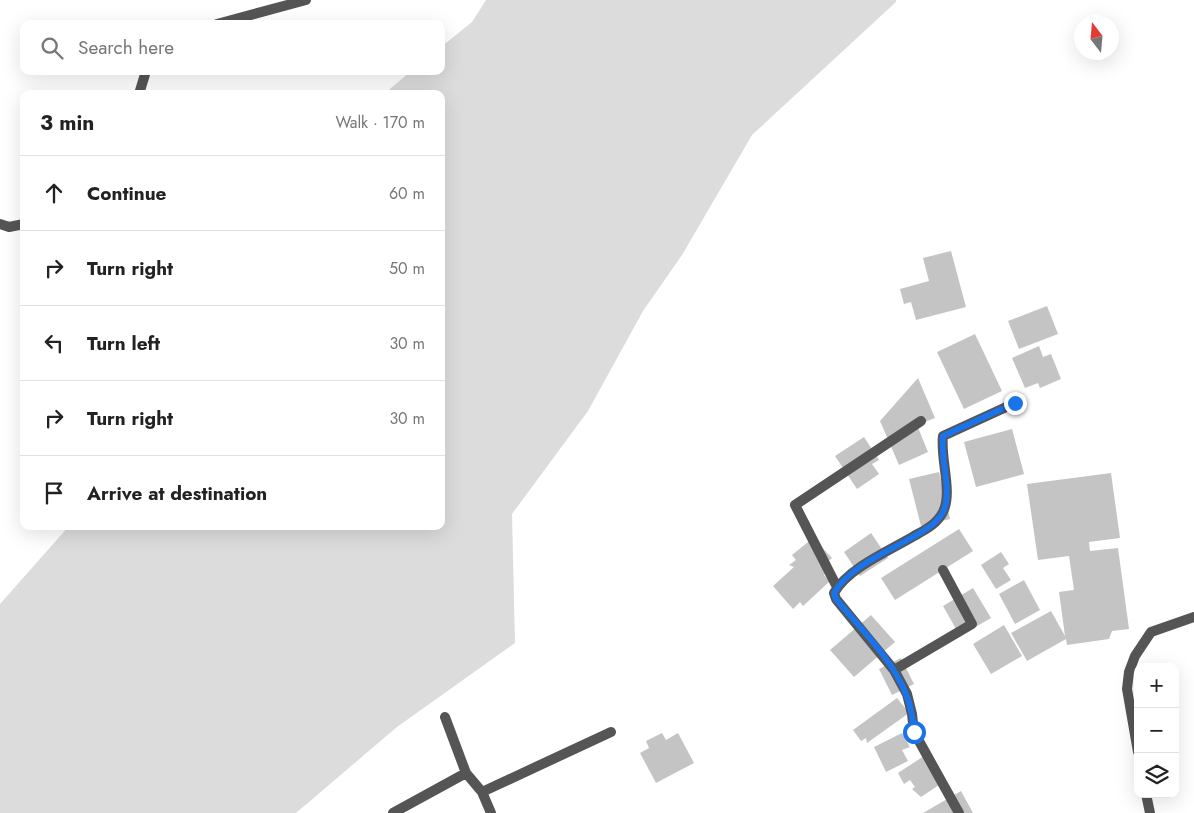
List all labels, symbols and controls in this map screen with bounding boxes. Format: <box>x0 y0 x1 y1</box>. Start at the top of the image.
north arrow <box>1074 15 1119 60</box>
search box <box>20 20 445 75</box>
icon: search <box>38 34 66 62</box>
text: Search here <box>78 34 174 61</box>
text: 3 min <box>40 108 94 138</box>
text: Walk · 170 m <box>335 111 425 134</box>
icon: ahead <box>40 179 68 207</box>
text: Continue <box>87 180 166 207</box>
text: 60 m <box>389 182 425 205</box>
icon: right <box>40 254 68 282</box>
text: Turn right <box>87 255 173 282</box>
text: 50 m <box>389 257 425 280</box>
icon: left <box>40 329 68 357</box>
text: Turn left <box>87 330 160 357</box>
text: 30 m <box>389 332 425 355</box>
route end <box>1004 392 1027 415</box>
icon: right <box>40 404 68 432</box>
text: Turn right <box>87 405 173 432</box>
text: 30 m <box>389 407 425 430</box>
icon: arrive <box>40 479 68 507</box>
text: Arrive at destination <box>87 480 267 507</box>
map controls <box>1134 663 1179 798</box>
button: + <box>1134 663 1179 708</box>
button: − <box>1134 708 1179 753</box>
route start <box>903 721 926 744</box>
button: layers <box>1134 753 1179 798</box>

